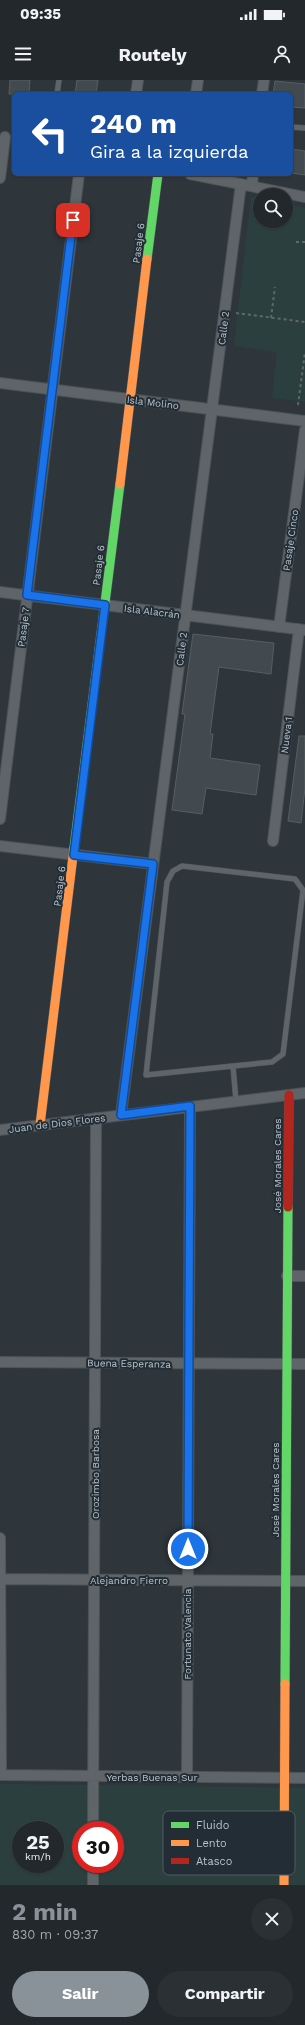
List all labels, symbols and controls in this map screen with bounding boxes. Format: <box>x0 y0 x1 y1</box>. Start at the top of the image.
text: 09:35 <box>20 5 61 23</box>
icon: menu <box>12 43 34 65</box>
icon: person <box>271 43 293 65</box>
text: Routely <box>118 44 187 65</box>
text: 240 m <box>90 107 177 140</box>
icon: left <box>24 108 76 160</box>
text: Gira a la izquierda <box>90 141 249 162</box>
map controls <box>253 188 293 228</box>
button: search <box>253 188 293 228</box>
pin <box>56 203 90 237</box>
icon: arrive <box>62 209 84 231</box>
street label: Pasaje 6 <box>131 222 146 264</box>
street label: Calle 2 <box>216 311 231 345</box>
street label: Isla Molino <box>126 394 180 411</box>
street label: Pasaje Cinco <box>281 509 300 571</box>
street label: Pasaje 6 <box>91 544 106 586</box>
street label: Isla Alacrán <box>123 603 181 620</box>
street label: Pasaje 7 <box>16 606 31 647</box>
street label: Calle 2 <box>174 632 189 666</box>
street label: Nueva 1 <box>279 716 294 754</box>
street label: Pasaje 6 <box>52 865 67 907</box>
street label: Juan de Dios Flores <box>8 1112 106 1135</box>
street label: José Morales Cares <box>272 1118 283 1214</box>
street label: Buena Esperanza <box>87 1357 171 1370</box>
street label: Orozimbo Barbosa <box>90 1429 101 1519</box>
street label: José Morales Cares <box>270 1442 281 1538</box>
position arrow <box>167 1528 209 1570</box>
street label: Alejandro Fierro <box>90 1575 168 1586</box>
street label: Fortunato Valencia <box>182 1588 193 1680</box>
street label: Yerbas Buenas Sur <box>106 1772 198 1783</box>
legend <box>163 1811 295 1875</box>
text: Fluido <box>196 1819 229 1832</box>
speed limit sign: 30 <box>72 1821 124 1873</box>
text: 25 <box>26 1830 50 1854</box>
text: Lento <box>196 1837 227 1850</box>
text: km/h <box>25 1851 51 1862</box>
text: Atasco <box>196 1855 232 1868</box>
text: 2 min <box>12 1898 78 1926</box>
button: close <box>251 1898 293 1940</box>
text: 830 m · 09:37 <box>12 1927 98 1942</box>
button: Salir <box>12 1971 149 2017</box>
button: Compartir <box>157 1971 293 2017</box>

